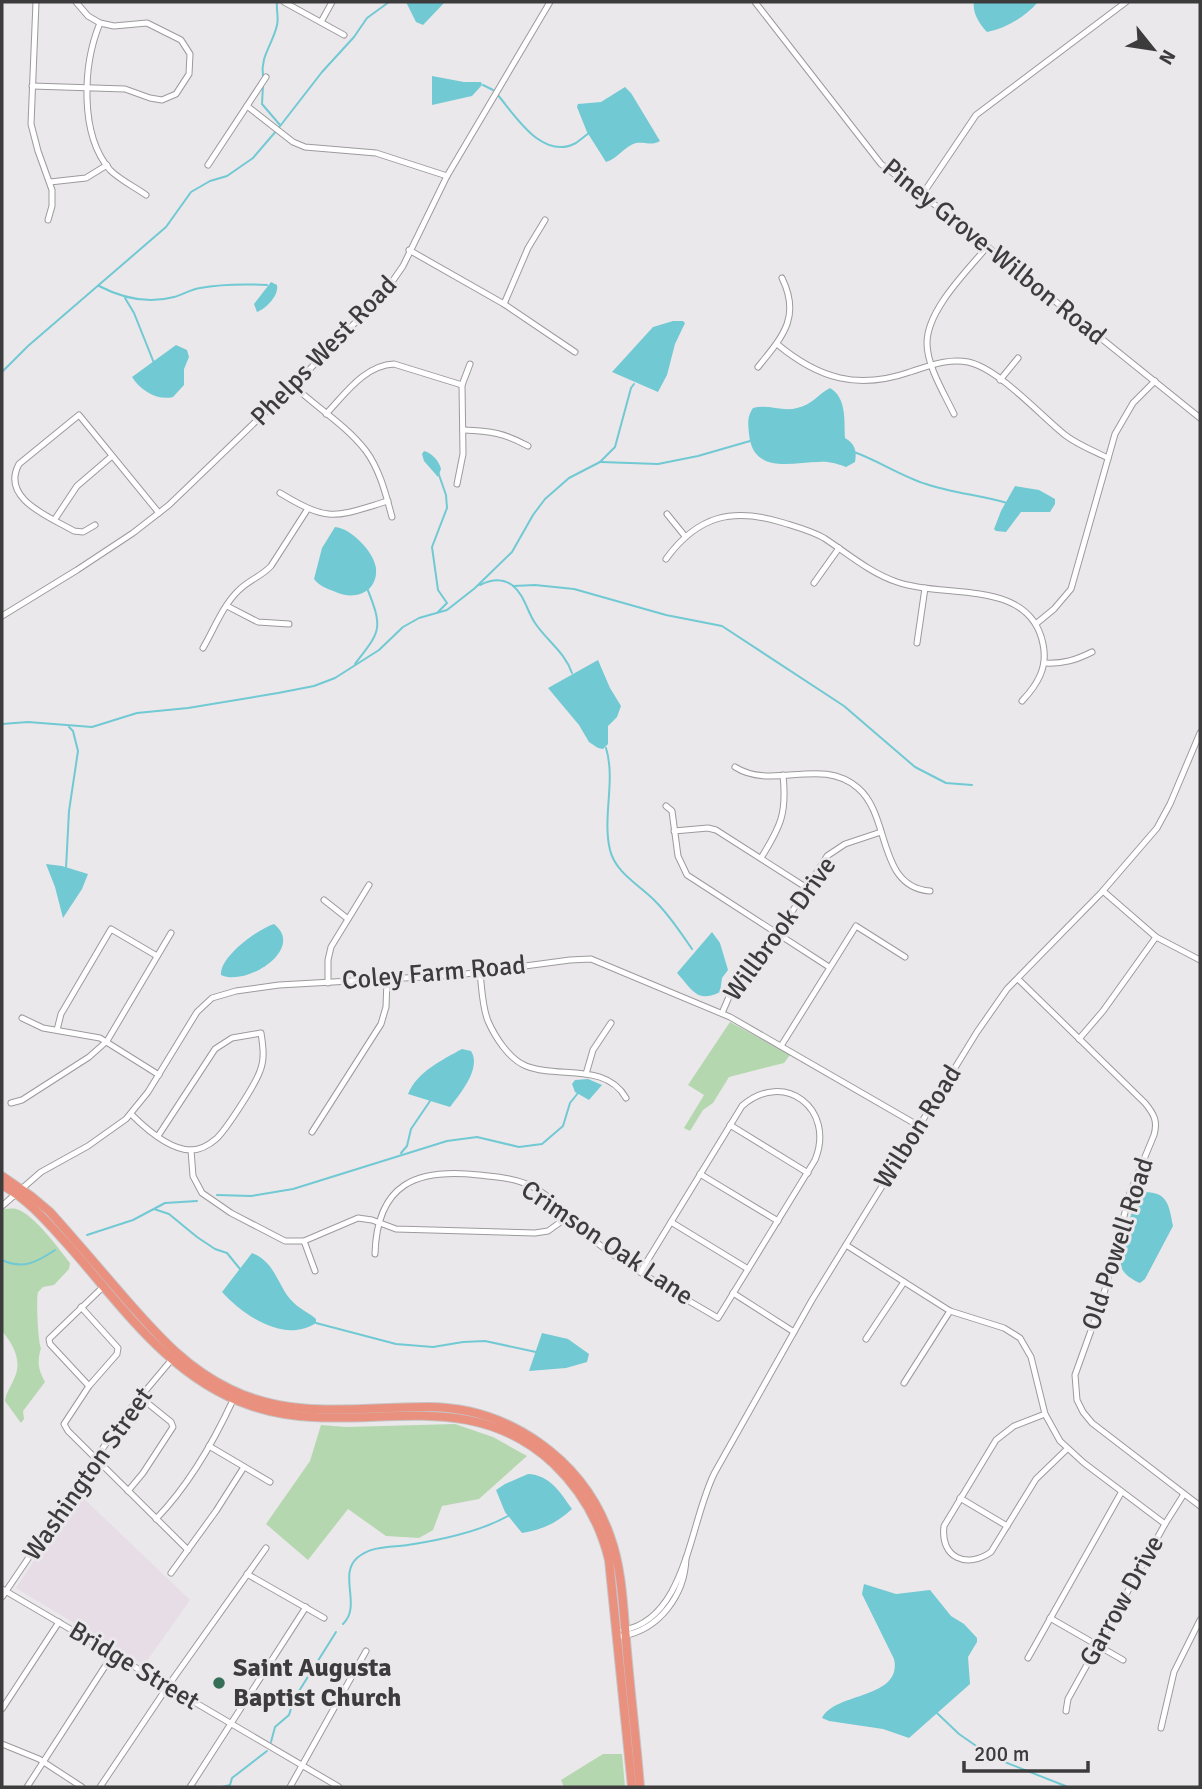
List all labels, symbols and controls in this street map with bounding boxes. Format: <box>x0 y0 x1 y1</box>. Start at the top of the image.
north arrow <box>1118 14 1188 84</box>
text: N <box>1153 45 1181 69</box>
street label: Piney Grove-Wilbon Road <box>876 152 1112 352</box>
street label: Phelps West Road <box>244 269 404 433</box>
street label: Willbrook Drive <box>717 850 843 1008</box>
street label: Coley Farm Road <box>341 949 527 997</box>
street label: Wilbon Road <box>867 1059 969 1195</box>
street label: Old Powell Road <box>1075 1154 1161 1334</box>
street label: Crimson Oak Lane <box>515 1174 699 1312</box>
street label: Washington Street <box>16 1381 160 1567</box>
street label: Garrow Drive <box>1073 1530 1171 1672</box>
street label: Bridge Street <box>63 1615 205 1717</box>
place label: Saint Augusta Baptist Church <box>233 1652 401 1714</box>
marker: Saint Augusta Baptist Church <box>211 1675 227 1691</box>
scale bar <box>964 1730 1088 1774</box>
text: 200 m <box>974 1741 1029 1767</box>

